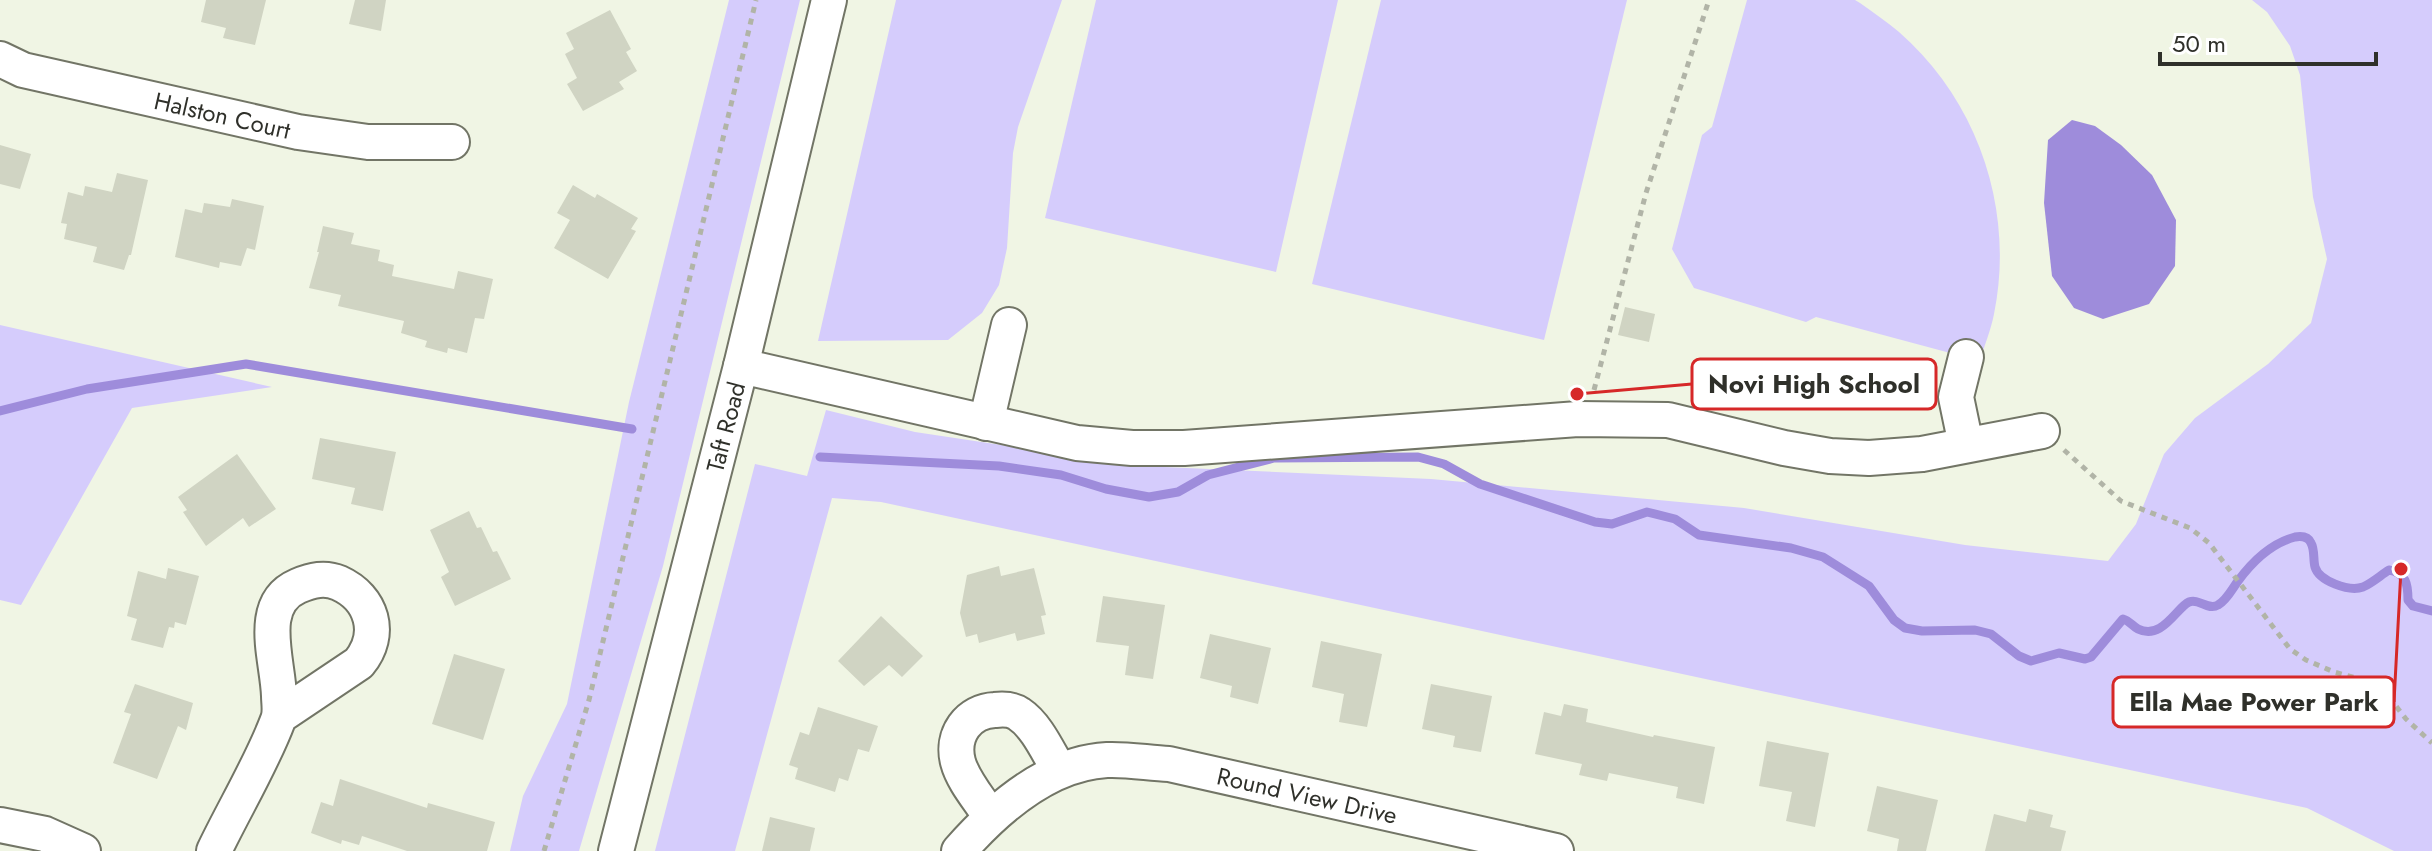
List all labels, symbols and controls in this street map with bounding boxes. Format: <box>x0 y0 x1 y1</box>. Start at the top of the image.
scale bar <box>2160 16 2376 66</box>
text: 50 m <box>2172 26 2226 61</box>
street label: Halston Court <box>151 83 294 147</box>
callout: Novi High School <box>1692 359 1936 409</box>
text: Novi High School <box>1708 365 1920 403</box>
street label: Taft Road <box>697 378 754 476</box>
callout: Ella Mae Power Park <box>2113 677 2394 727</box>
text: Ella Mae Power Park <box>2129 683 2379 721</box>
street label: Round View Drive <box>1214 758 1401 832</box>

